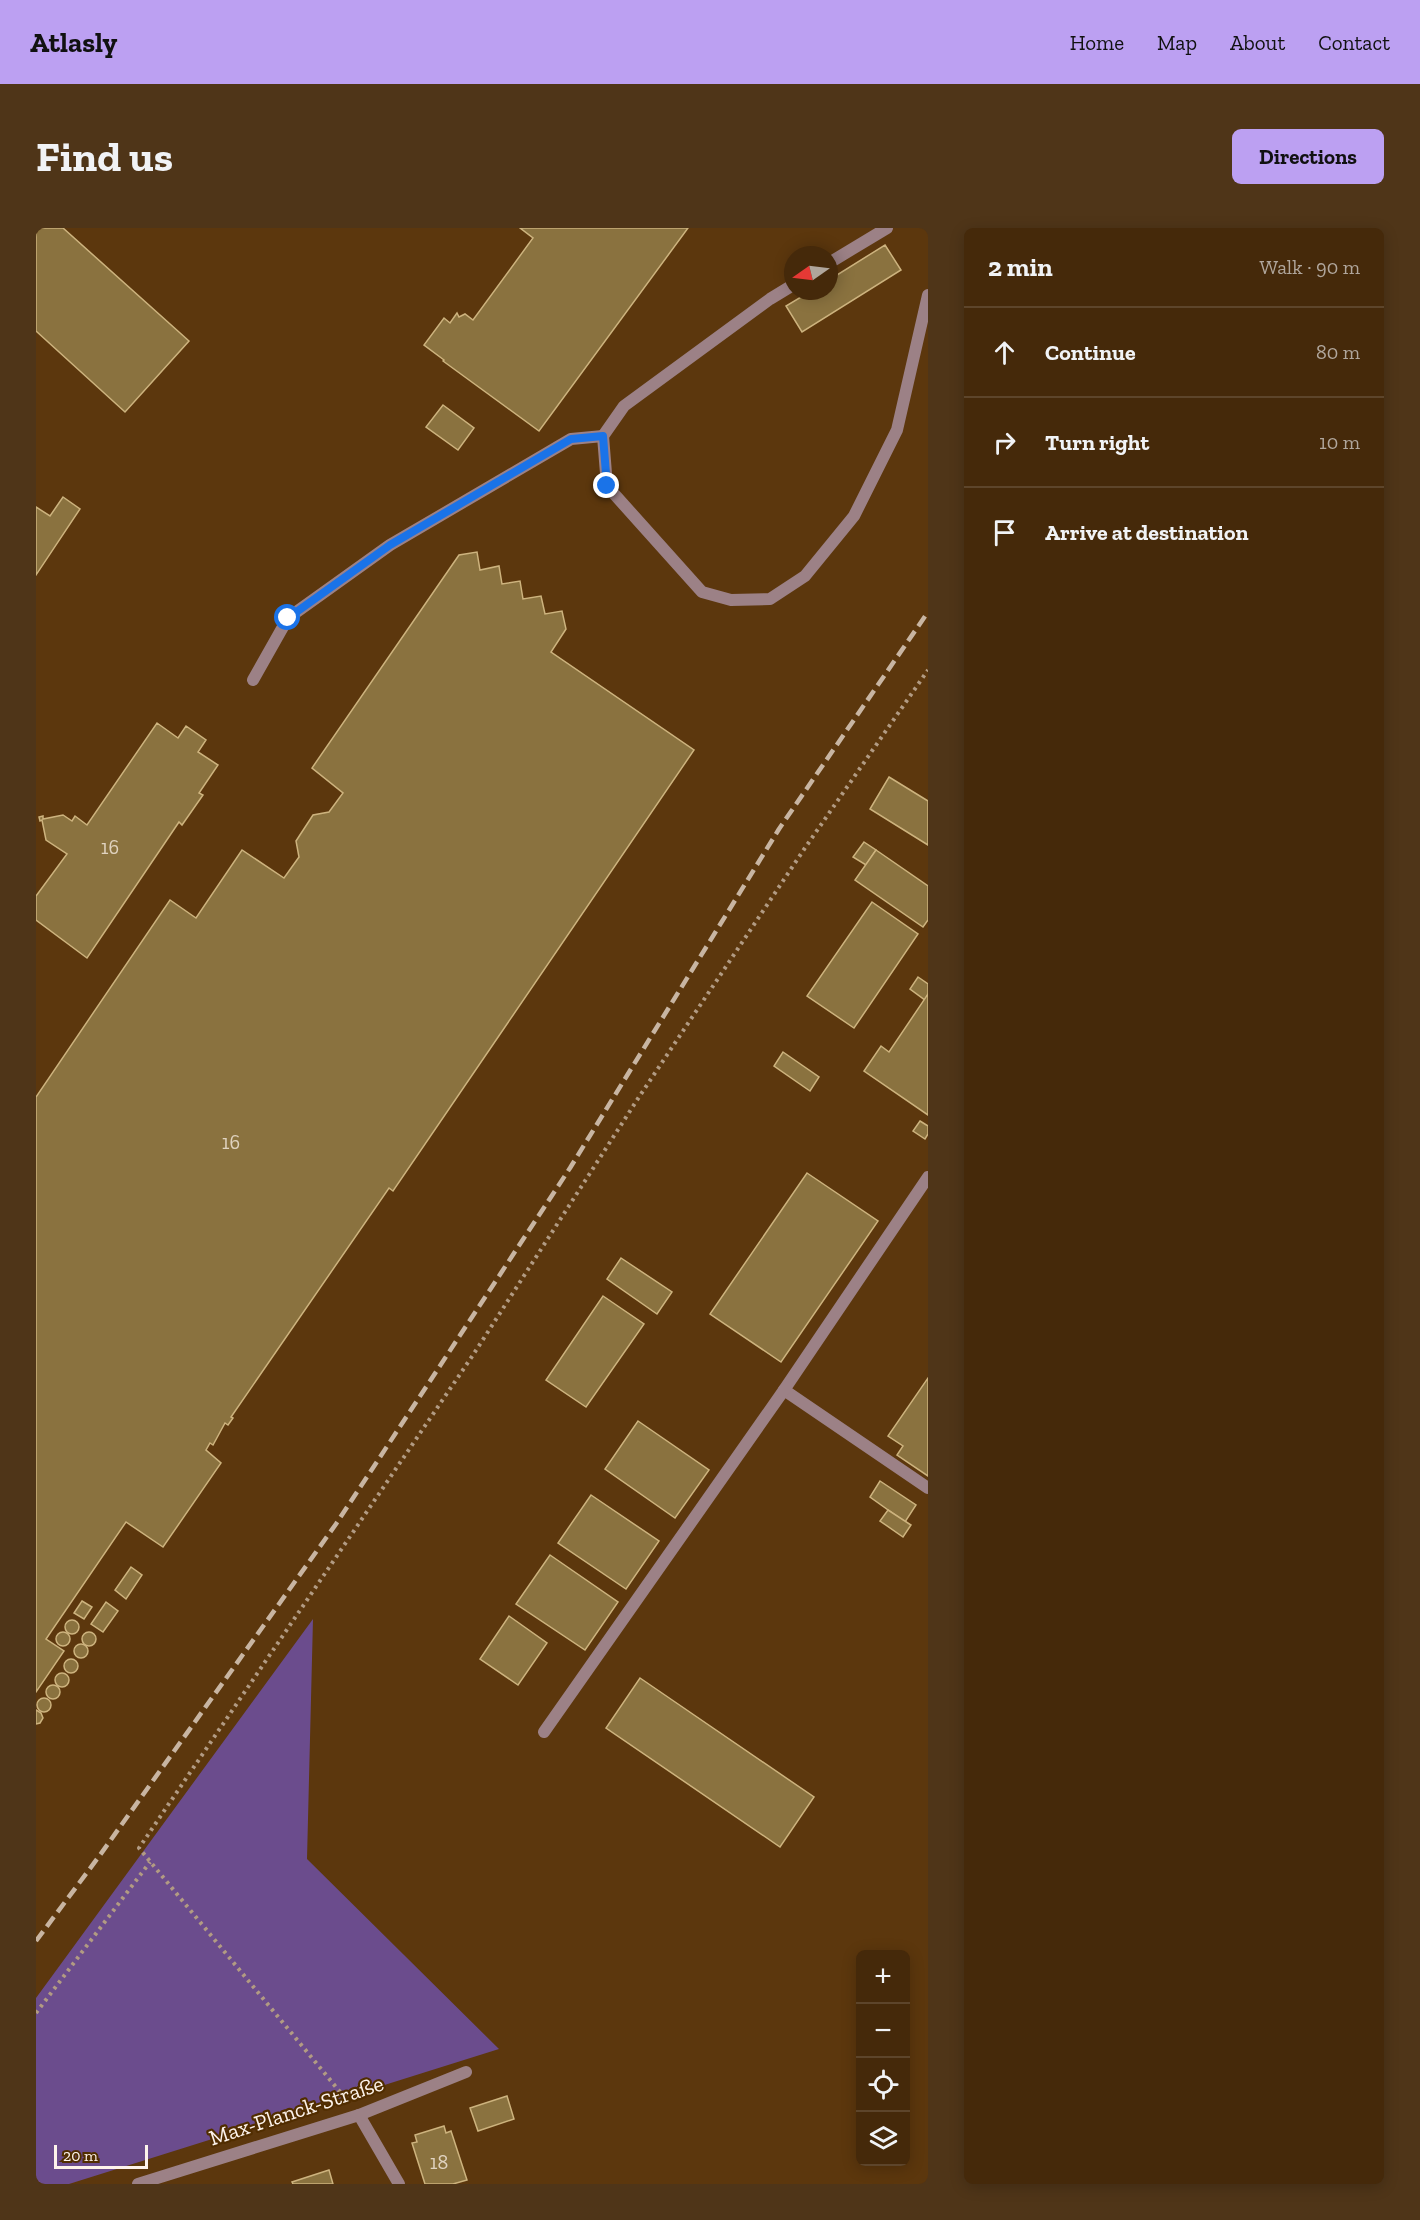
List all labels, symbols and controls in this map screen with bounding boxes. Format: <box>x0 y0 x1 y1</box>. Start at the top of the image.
text: Atlasly <box>30 26 117 59</box>
text: Home <box>1070 30 1124 55</box>
text: Map <box>1157 30 1197 55</box>
text: About <box>1230 30 1285 55</box>
text: Contact <box>1318 30 1390 55</box>
button: Directions <box>1232 129 1384 184</box>
text: Find us <box>36 131 173 182</box>
north arrow <box>784 246 838 300</box>
text: 2 min <box>988 251 1053 283</box>
text: Walk · 90 m <box>1259 255 1360 279</box>
icon: ahead <box>988 336 1021 369</box>
text: Continue <box>1045 339 1136 366</box>
text: 80 m <box>1316 340 1360 364</box>
icon: right <box>988 426 1021 459</box>
text: Turn right <box>1045 429 1149 456</box>
text: 10 m <box>1319 430 1360 454</box>
route end <box>593 472 619 498</box>
icon: arrive <box>988 516 1021 549</box>
text: Arrive at destination <box>1045 519 1248 546</box>
route start <box>274 604 300 630</box>
house number: 16 <box>101 835 119 859</box>
house number: 16 <box>222 1130 240 1154</box>
map controls <box>856 1950 910 2166</box>
button: + <box>856 1950 910 2004</box>
button: − <box>856 2004 910 2058</box>
button: locate <box>856 2058 910 2112</box>
street label: Max-Planck-Straße <box>205 2070 387 2151</box>
button: layers <box>856 2112 910 2166</box>
scale bar <box>54 2142 148 2170</box>
text: 20 m <box>63 2146 98 2165</box>
house number: 18 <box>430 2150 448 2174</box>

